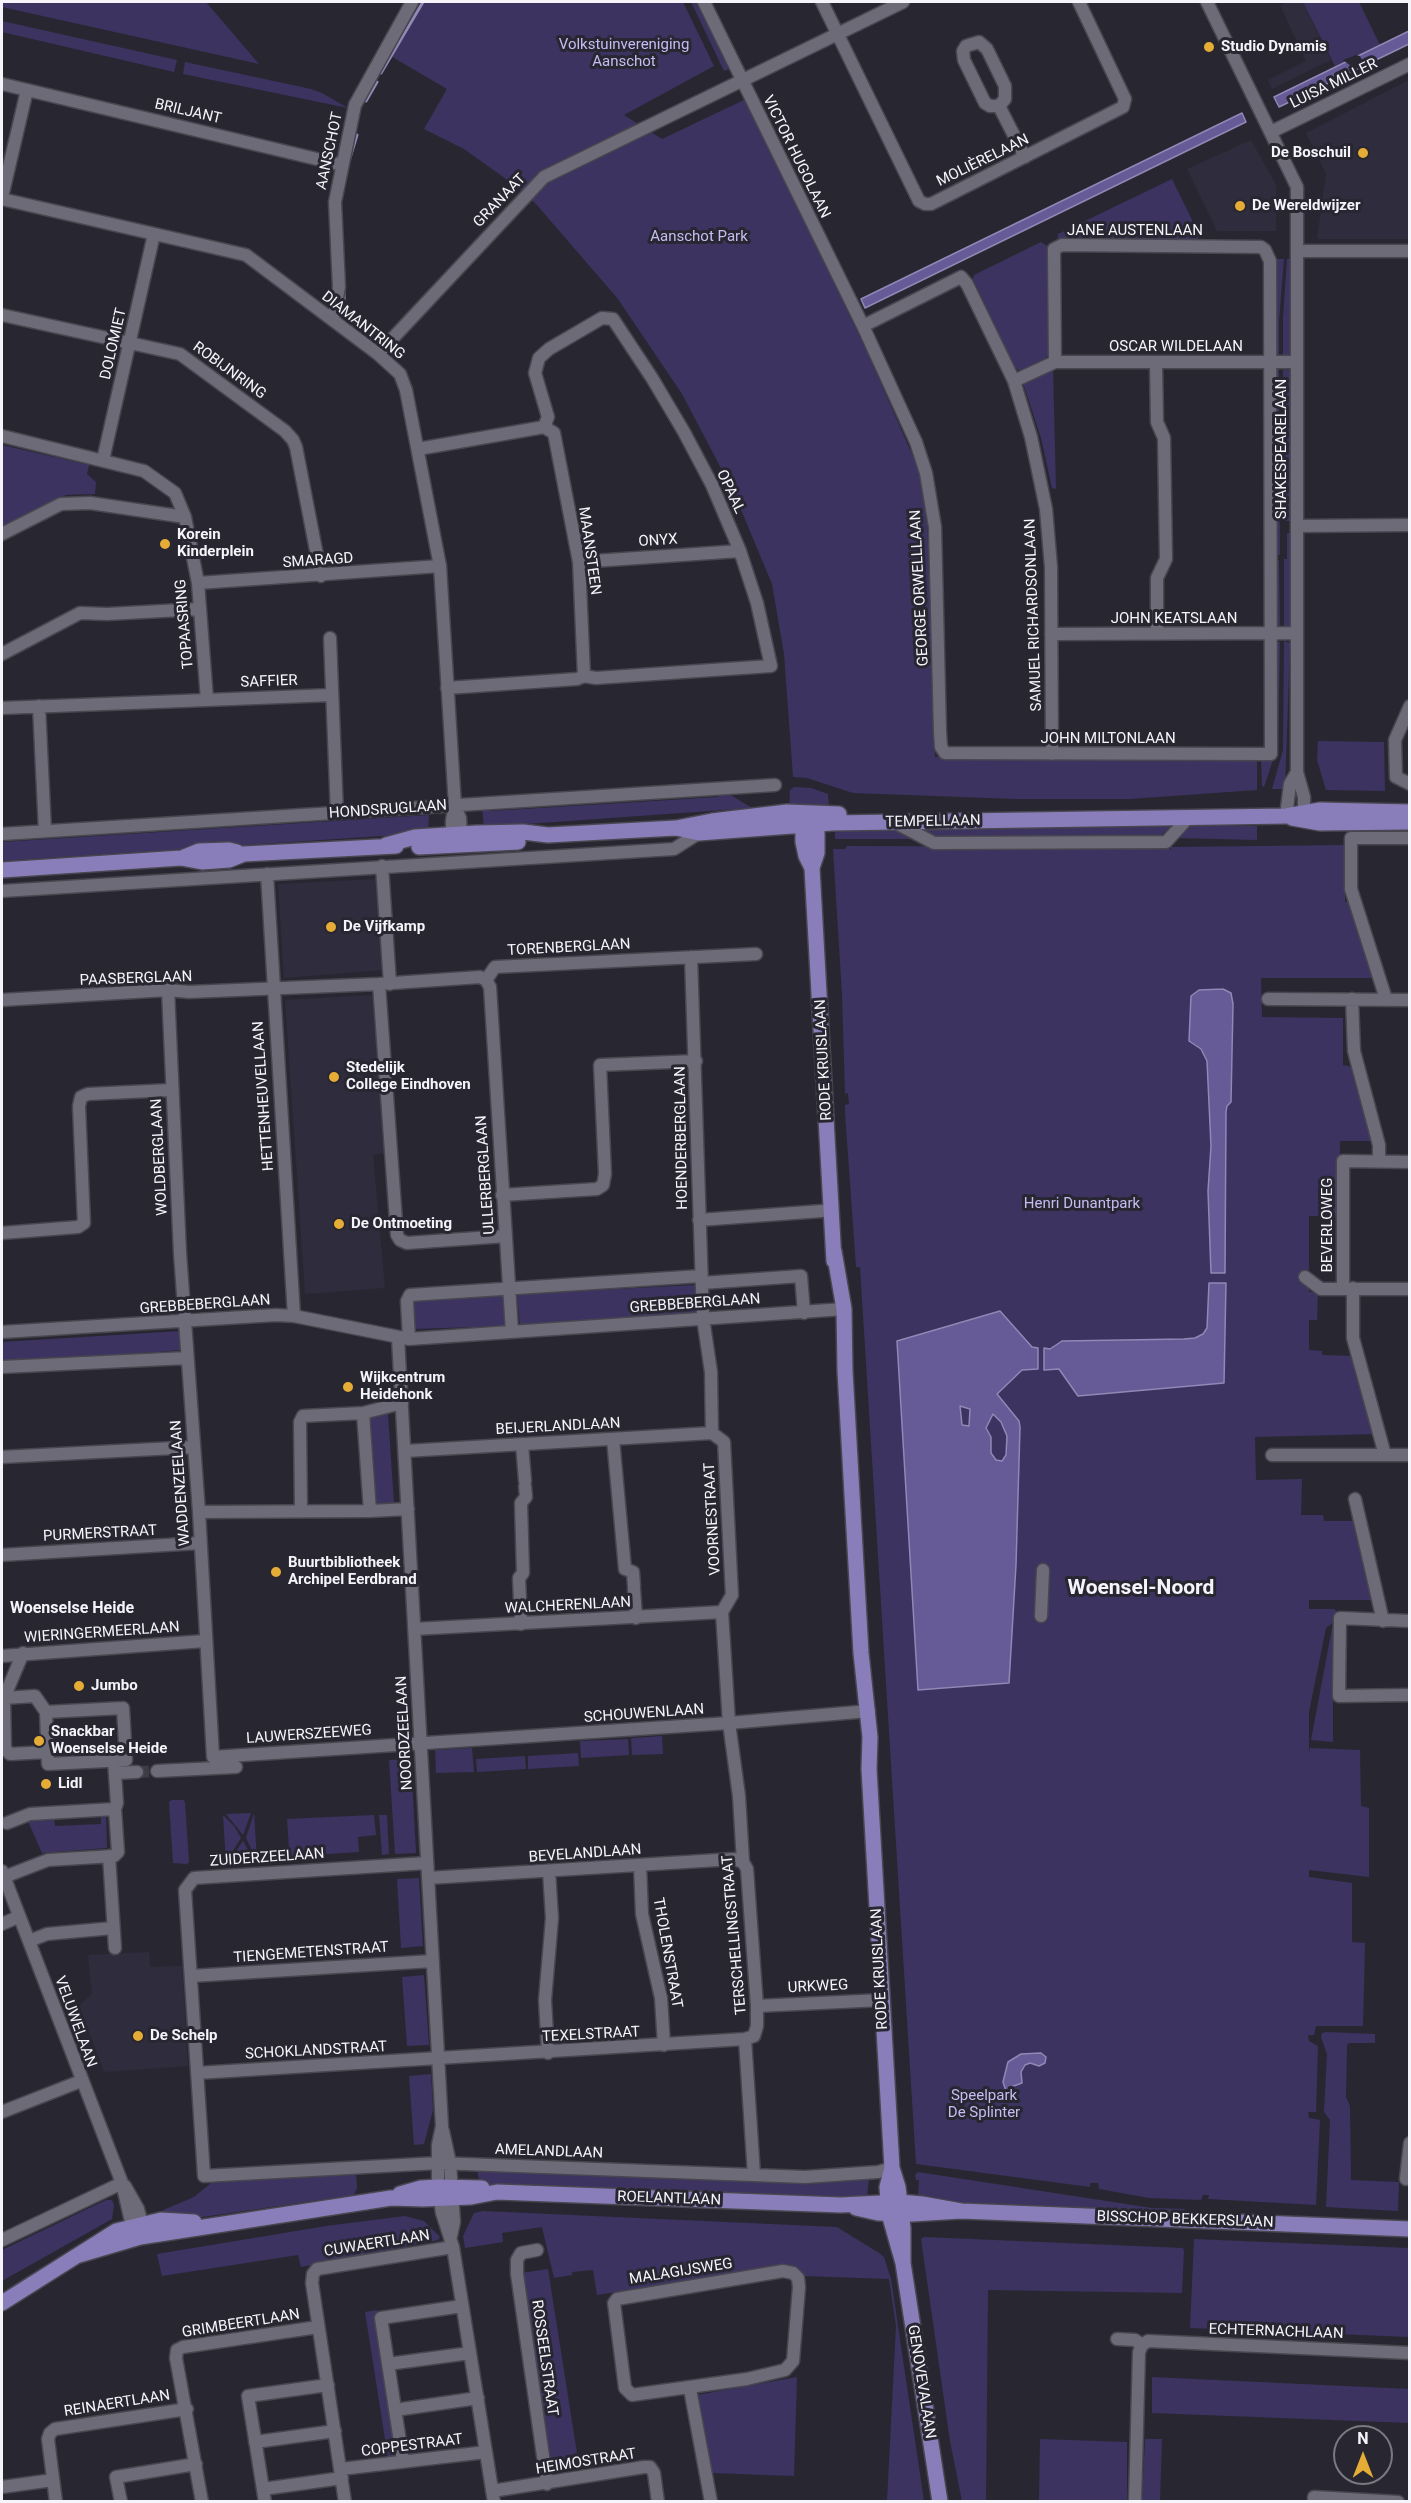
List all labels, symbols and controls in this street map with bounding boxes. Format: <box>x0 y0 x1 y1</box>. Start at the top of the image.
park label: Volkstuinvereniging Aanschot <box>559 36 689 71</box>
place label: Studio Dynamis <box>1221 38 1327 56</box>
marker: Studio Dynamis <box>1202 40 1216 54</box>
street label: LUISA MILLER <box>1287 55 1381 113</box>
street label: VICTOR HUGOLAAN <box>758 93 834 221</box>
street label: BRILJANT <box>153 96 223 128</box>
street label: AANSCHOT <box>313 111 347 191</box>
street label: MOLIÈRELAAN <box>934 131 1032 191</box>
place label: De Boschuil <box>1271 144 1351 162</box>
marker: De Boschuil <box>1356 146 1370 160</box>
street label: GRANAAT <box>470 170 530 232</box>
place label: De Wereldwijzer <box>1252 197 1360 215</box>
marker: De Wereldwijzer <box>1233 199 1247 213</box>
street label: JANE AUSTENLAAN <box>1067 222 1203 240</box>
park label: Aanschot Park <box>650 228 748 246</box>
street label: DIAMANTRING <box>318 288 408 364</box>
street label: DOLOMIET <box>97 306 131 382</box>
street label: ROBIJNRING <box>189 338 269 404</box>
street label: OSCAR WILDELAAN <box>1109 338 1243 356</box>
street label: SHAKESPEARELAAN <box>1273 379 1291 519</box>
street label: OPAAL <box>712 467 748 517</box>
street label: MAANSTEEN <box>574 506 604 596</box>
street label: GEORGE ORWELLLAAN <box>907 509 933 667</box>
street label: SAMUEL RICHARDSONLAAN <box>1022 518 1046 712</box>
place label: Korein Kinderplein <box>177 526 254 561</box>
street label: ONYX <box>638 531 678 551</box>
marker: Korein Kinderplein <box>158 537 172 551</box>
street label: SMARAGD <box>282 550 354 572</box>
street label: TOPAASRING <box>172 578 198 670</box>
street label: JOHN KEATSLAAN <box>1111 610 1237 628</box>
street label: SAFFIER <box>240 672 298 692</box>
street label: JOHN MILTONLAAN <box>1040 730 1176 748</box>
street label: HONDSRUGLAAN <box>328 797 448 823</box>
street label: TEMPELLAAN <box>885 812 981 832</box>
place label: De Vijfkamp <box>343 918 425 936</box>
marker: De Vijfkamp <box>324 920 338 934</box>
street label: TORENBERGLAAN <box>507 936 631 960</box>
street label: PAASBERGLAAN <box>79 968 193 990</box>
street label: RODE KRUISLAAN <box>812 999 836 1121</box>
street label: HETTENHEUVELLAAN <box>250 1020 278 1172</box>
place label: Stedelijk College Eindhoven <box>346 1059 471 1094</box>
street label: HOENDERBERGLAAN <box>672 1066 692 1210</box>
marker: Stedelijk College Eindhoven <box>327 1070 341 1084</box>
street label: WOLDBERGLAAN <box>148 1098 172 1216</box>
street label: ULLERBERGLAAN <box>473 1115 499 1235</box>
street label: BEVERLOWEG <box>1319 1177 1337 1273</box>
park label: Henri Dunantpark <box>1024 1195 1140 1213</box>
place label: De Ontmoeting <box>351 1215 452 1233</box>
marker: De Ontmoeting <box>332 1217 346 1231</box>
street label: GREBBEBERGLAAN <box>629 1290 761 1318</box>
street label: GREBBEBERGLAAN <box>139 1291 271 1319</box>
place label: Wijkcentrum Heidehonk <box>360 1369 445 1404</box>
marker: Wijkcentrum Heidehonk <box>341 1380 355 1394</box>
street label: BEIJERLANDLAAN <box>495 1415 621 1439</box>
street label: WADDENZEELAAN <box>168 1419 194 1547</box>
street label: VOORNESTRAAT <box>701 1462 725 1576</box>
street label: PURMERSTRAAT <box>43 1522 157 1546</box>
place label: Buurtbibliotheek Archipel Eerdbrand <box>288 1554 417 1589</box>
marker: Buurtbibliotheek Archipel Eerdbrand <box>269 1565 283 1579</box>
district label: Woensel-Noord <box>1068 1576 1214 1602</box>
street label: WALCHERENLAAN <box>504 1594 632 1618</box>
district label: Woenselse Heide <box>10 1599 134 1619</box>
street label: WIERINGERMEERLAAN <box>24 1619 180 1647</box>
street label: NOORDZEELAAN <box>393 1675 417 1791</box>
place label: Jumbo <box>91 1677 138 1695</box>
marker: Jumbo <box>72 1679 86 1693</box>
street label: SCHOUWENLAAN <box>583 1701 705 1727</box>
street label: LAUWERSZEEWEG <box>246 1722 372 1748</box>
place label: Snackbar Woenselse Heide <box>51 1723 167 1758</box>
marker: Snackbar Woenselse Heide <box>32 1734 46 1748</box>
place label: Lidl <box>58 1775 82 1793</box>
marker: Lidl <box>39 1777 53 1791</box>
street label: BEVELANDLAAN <box>528 1841 642 1867</box>
street label: ZUIDERZEELAAN <box>209 1845 325 1871</box>
street label: TERSCHELLINGSTRAAT <box>719 1854 751 2016</box>
street label: THOLENSTRAAT <box>648 1896 686 2010</box>
street label: RODE KRUISLAAN <box>868 1908 892 2030</box>
street label: TIENGEMETENSTRAAT <box>233 1939 389 1967</box>
street label: VELUWELAAN <box>50 1974 100 2070</box>
street label: URKWEG <box>787 1976 849 1998</box>
street label: TEXELSTRAAT <box>542 2023 640 2047</box>
place label: De Schelp <box>150 2027 218 2045</box>
marker: De Schelp <box>131 2029 145 2043</box>
street label: SCHOKLANDSTRAAT <box>244 2038 388 2064</box>
park label: Speelpark De Splinter <box>948 2087 1020 2122</box>
street label: AMELANDLAAN <box>494 2141 604 2163</box>
street label: ROELANTLAAN <box>617 2188 721 2210</box>
street label: BISSCHOP BEKKERSLAAN <box>1096 2208 1274 2232</box>
street label: CUWAERTLAAN <box>323 2227 431 2261</box>
street label: MALAGIJSWEG <box>628 2255 734 2289</box>
street label: ROSSEELSTRAAT <box>527 2299 561 2417</box>
street label: GRIMBEERTLAAN <box>181 2306 301 2342</box>
street label: ECHTERNACHLAAN <box>1208 2321 1344 2343</box>
street label: GENOVEVALAAN <box>903 2324 939 2440</box>
street label: REINAERTLAAN <box>63 2387 171 2421</box>
north arrow <box>1333 2425 1393 2485</box>
text: N <box>1357 2429 1369 2448</box>
street label: COPPESTRAAT <box>360 2431 464 2461</box>
street label: HEIMOSTRAAT <box>535 2445 637 2479</box>

